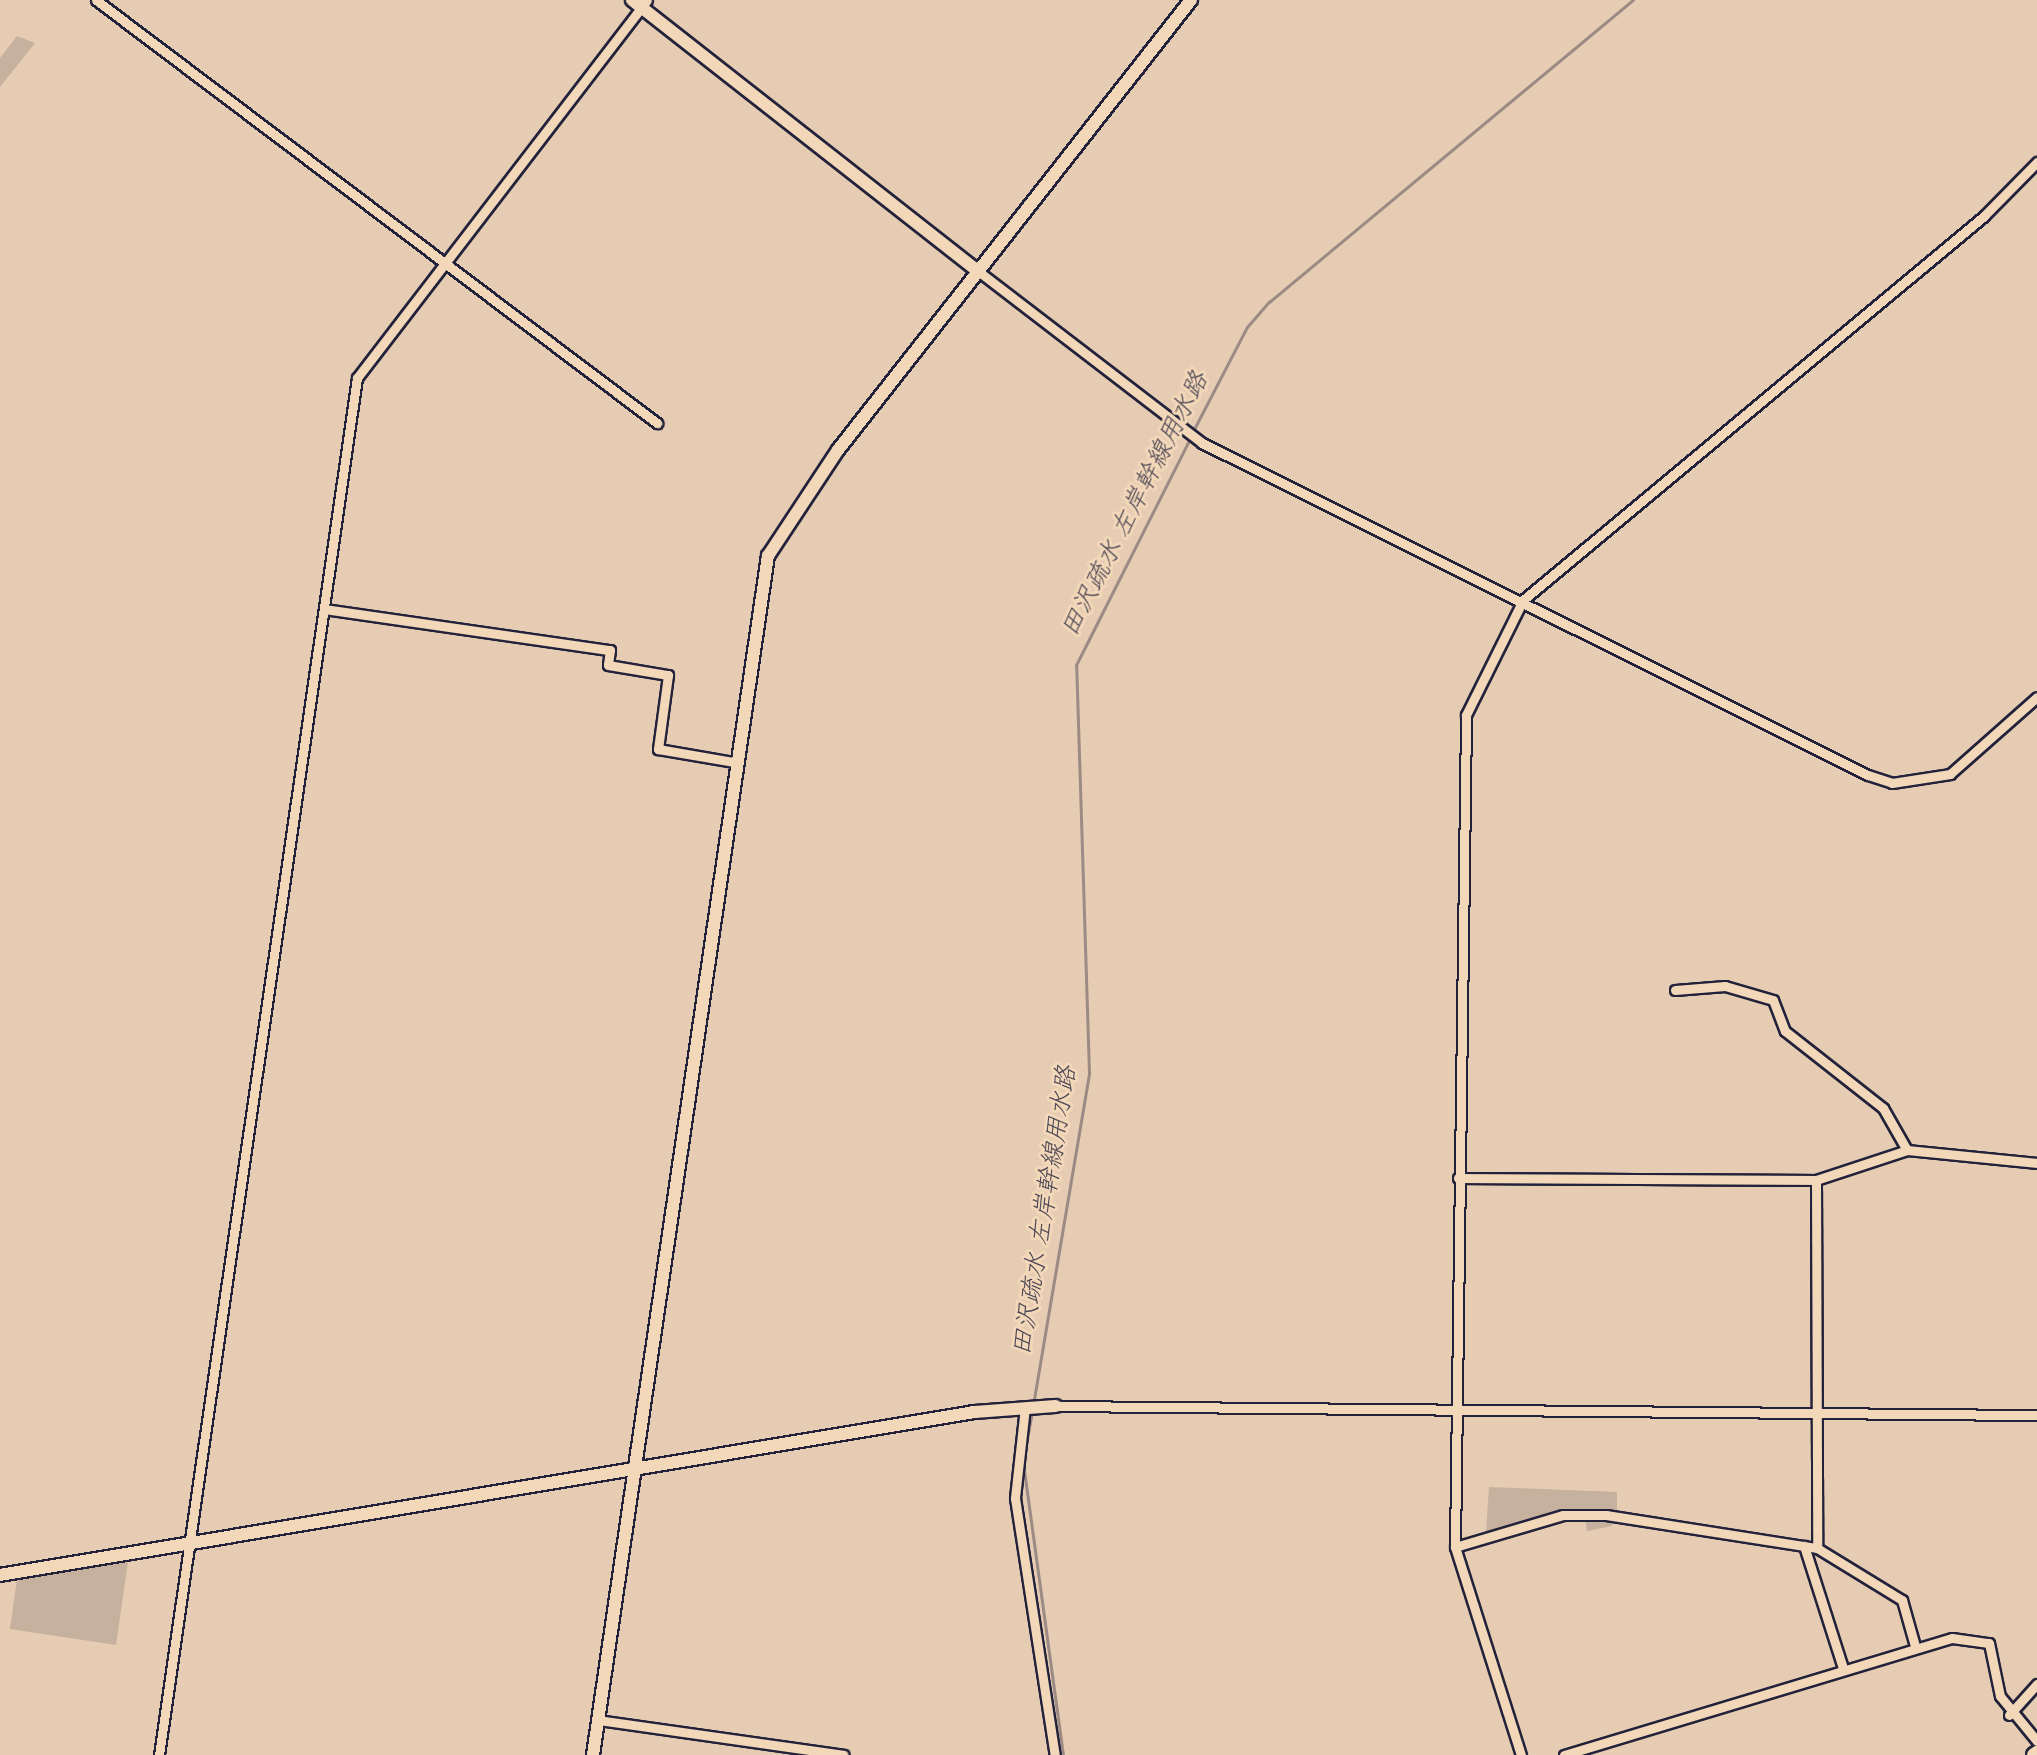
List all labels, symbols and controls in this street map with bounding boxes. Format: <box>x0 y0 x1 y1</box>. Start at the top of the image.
water label: 田沢疏水 左岸幹線用水路 <box>1056 367 1216 643</box>
water label: 田沢疏水 左岸幹線用水路 <box>1008 1064 1084 1358</box>

